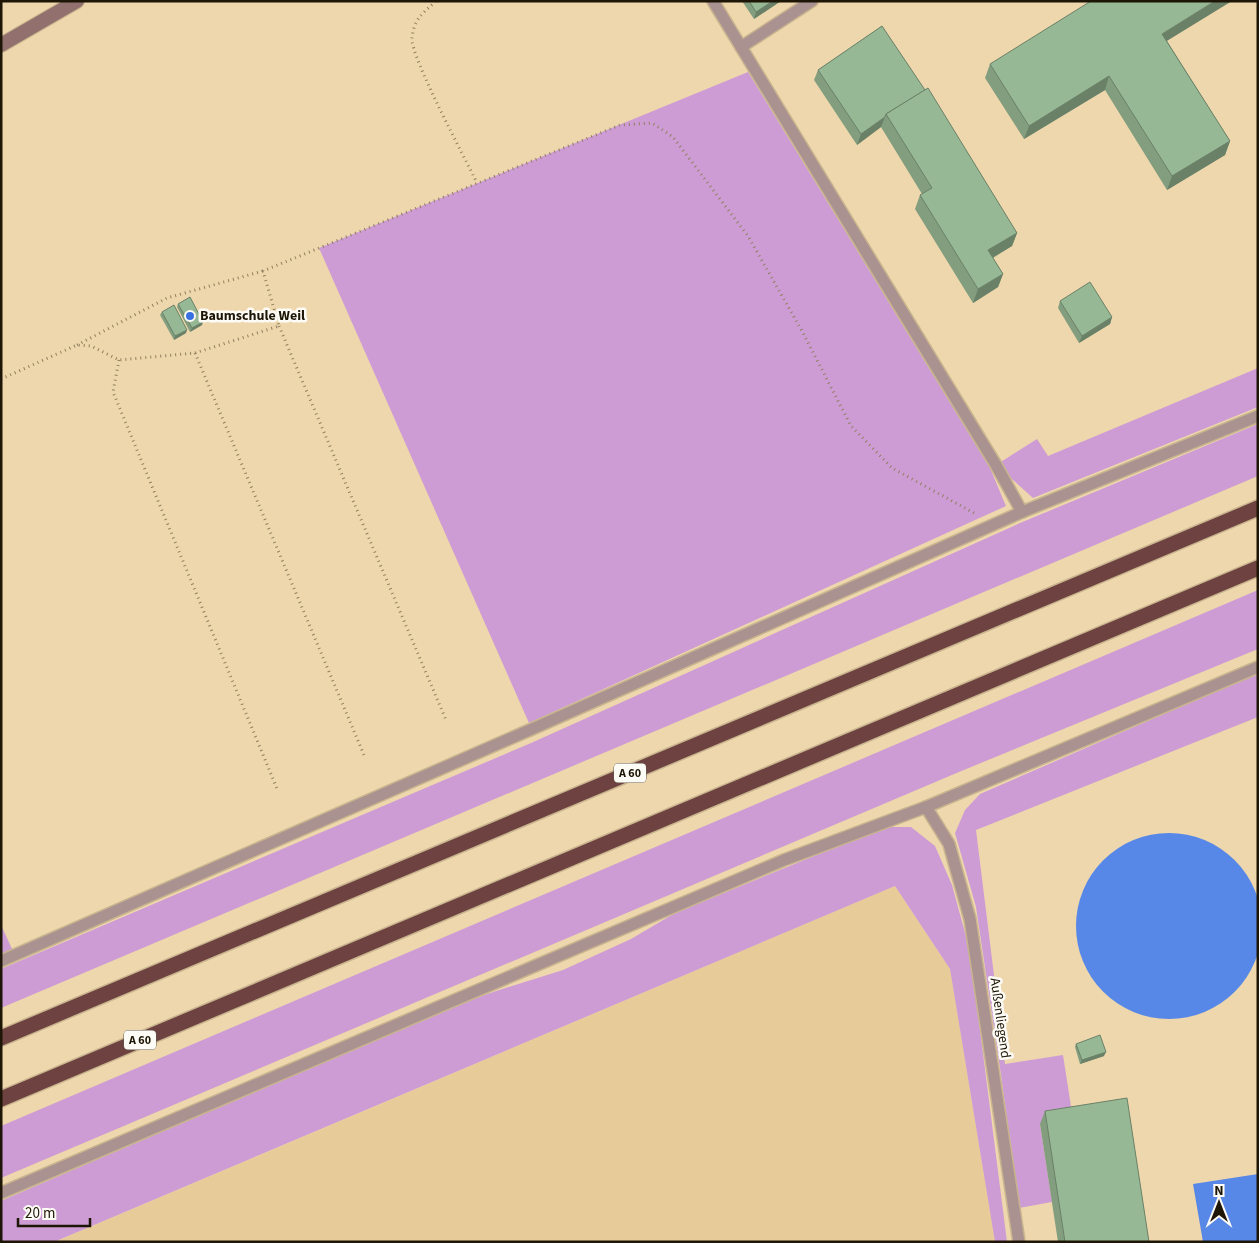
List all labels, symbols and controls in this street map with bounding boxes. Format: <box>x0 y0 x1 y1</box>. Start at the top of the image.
place label: Baumschule Weil <box>200 306 305 326</box>
marker: Baumschule Weil <box>184 310 196 322</box>
road number: A 60 <box>614 764 646 782</box>
street label: Außenliegend <box>984 977 1016 1059</box>
road number: A 60 <box>124 1030 156 1050</box>
north arrow <box>1194 1178 1244 1228</box>
text: N <box>1214 1181 1224 1201</box>
scale bar <box>18 1196 90 1228</box>
text: 20 m <box>25 1203 55 1224</box>

